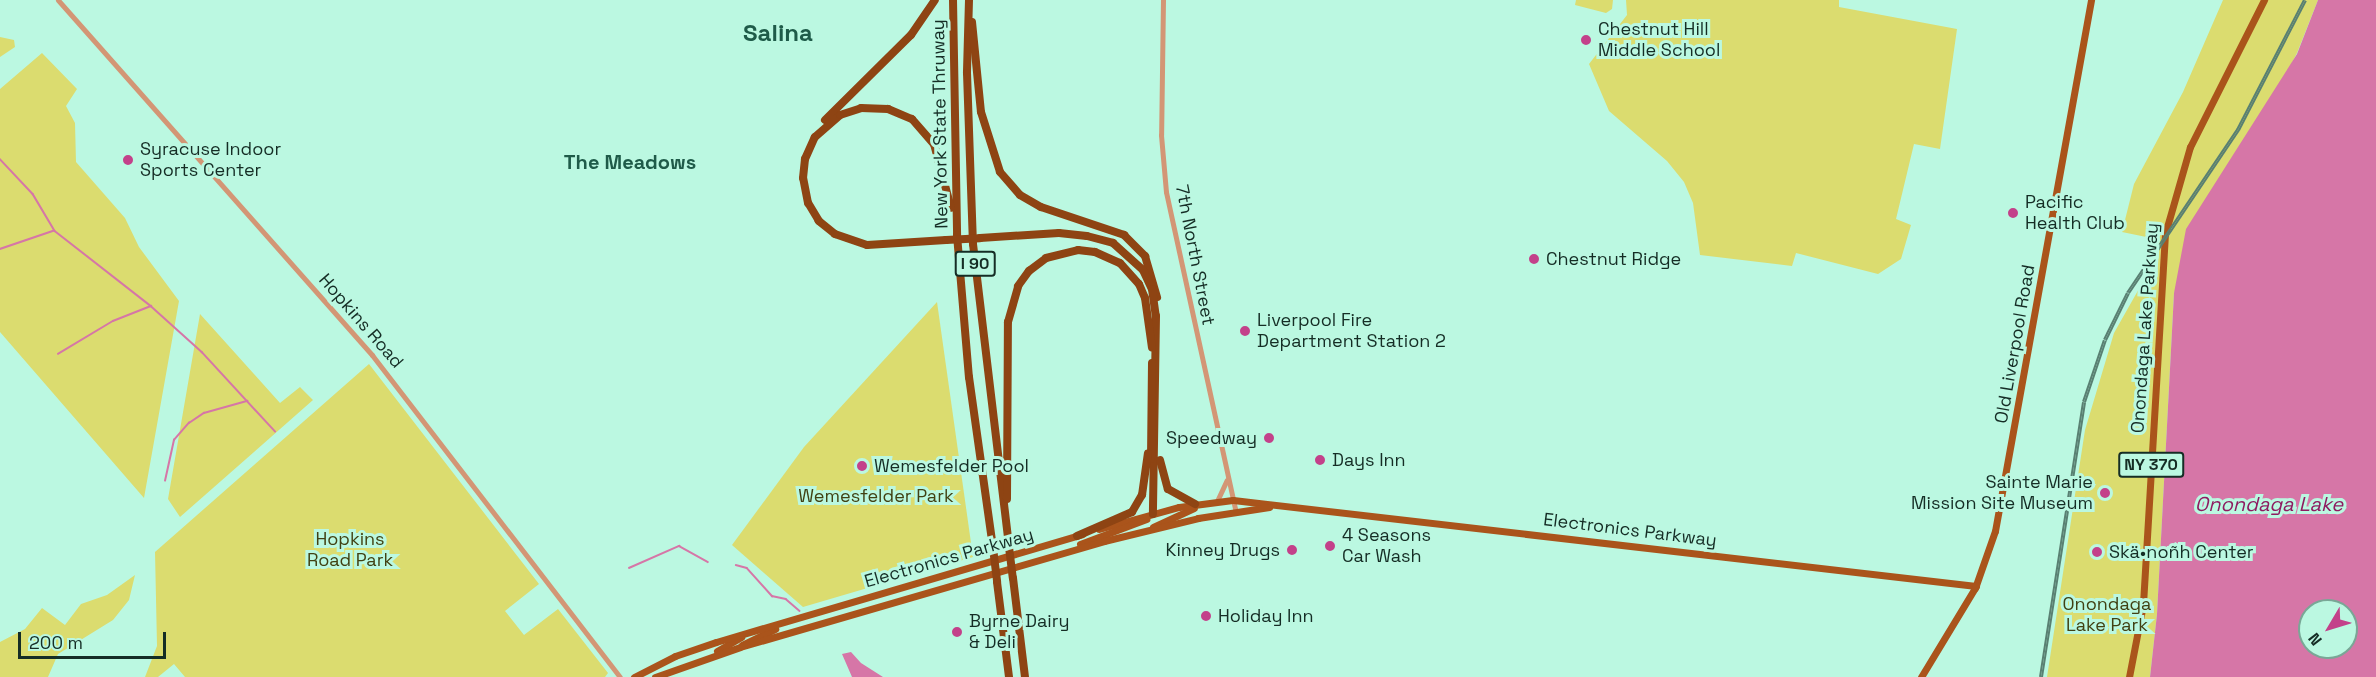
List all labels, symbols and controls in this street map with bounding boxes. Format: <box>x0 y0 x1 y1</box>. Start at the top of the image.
district label: Salina <box>743 19 813 47</box>
street label: New York State Thruway <box>927 19 953 229</box>
place label: Chestnut Hill Middle School <box>1598 19 1720 62</box>
marker: Chestnut Hill Middle School <box>1579 33 1593 47</box>
place label: Syracuse Indoor Sports Center <box>140 139 281 182</box>
district label: The Meadows <box>564 150 696 174</box>
marker: Syracuse Indoor Sports Center <box>121 153 135 167</box>
street label: 7th North Street <box>1171 183 1219 327</box>
place label: Pacific Health Club <box>2025 192 2125 234</box>
marker: Pacific Health Club <box>2006 206 2020 220</box>
street label: Onondaga Lake Parkway <box>2127 222 2163 434</box>
place label: Chestnut Ridge <box>1546 248 1681 270</box>
road number: I 90 <box>954 251 996 277</box>
marker: Chestnut Ridge <box>1527 252 1541 266</box>
street label: Old Liverpool Road <box>1990 263 2040 425</box>
street label: Hopkins Road <box>314 269 408 373</box>
place label: Liverpool Fire Department Station 2 <box>1257 310 1446 352</box>
marker: Liverpool Fire Department Station 2 <box>1238 324 1252 338</box>
place label: Speedway <box>1166 427 1257 449</box>
marker: Speedway <box>1262 431 1276 445</box>
place label: Days Inn <box>1332 449 1406 471</box>
road number: NY 370 <box>2118 452 2184 478</box>
marker: Days Inn <box>1313 453 1327 467</box>
place label: Wemesfelder Pool <box>874 455 1029 477</box>
marker: Wemesfelder Pool <box>855 459 869 473</box>
place label: Sainte Marie Mission Site Museum <box>1911 472 2093 514</box>
park label: Wemesfelder Park <box>798 485 954 507</box>
marker: Sainte Marie Mission Site Museum <box>2098 486 2112 500</box>
water label: Onondaga Lake <box>2195 492 2343 516</box>
street label: Electronics Parkway <box>1542 509 1718 551</box>
street label: Electronics Parkway <box>862 524 1036 592</box>
place label: 4 Seasons Car Wash <box>1342 525 1431 568</box>
park label: Hopkins Road Park <box>307 529 393 572</box>
place label: Kinney Drugs <box>1165 539 1280 561</box>
marker: 4 Seasons Car Wash <box>1323 539 1337 553</box>
place label: Skä•noñh Center <box>2109 541 2254 563</box>
marker: Kinney Drugs <box>1285 543 1299 557</box>
marker: Skä•noñh Center <box>2090 545 2104 559</box>
park label: Onondaga Lake Park <box>2063 594 2151 636</box>
north arrow <box>2298 599 2358 659</box>
place label: Holiday Inn <box>1218 605 1314 627</box>
marker: Holiday Inn <box>1199 609 1213 623</box>
place label: Byrne Dairy & Deli <box>969 611 1070 654</box>
scale bar <box>21 620 170 658</box>
marker: Byrne Dairy & Deli <box>950 625 964 639</box>
text: N <box>2303 628 2327 650</box>
text: 200 m <box>29 631 83 654</box>

